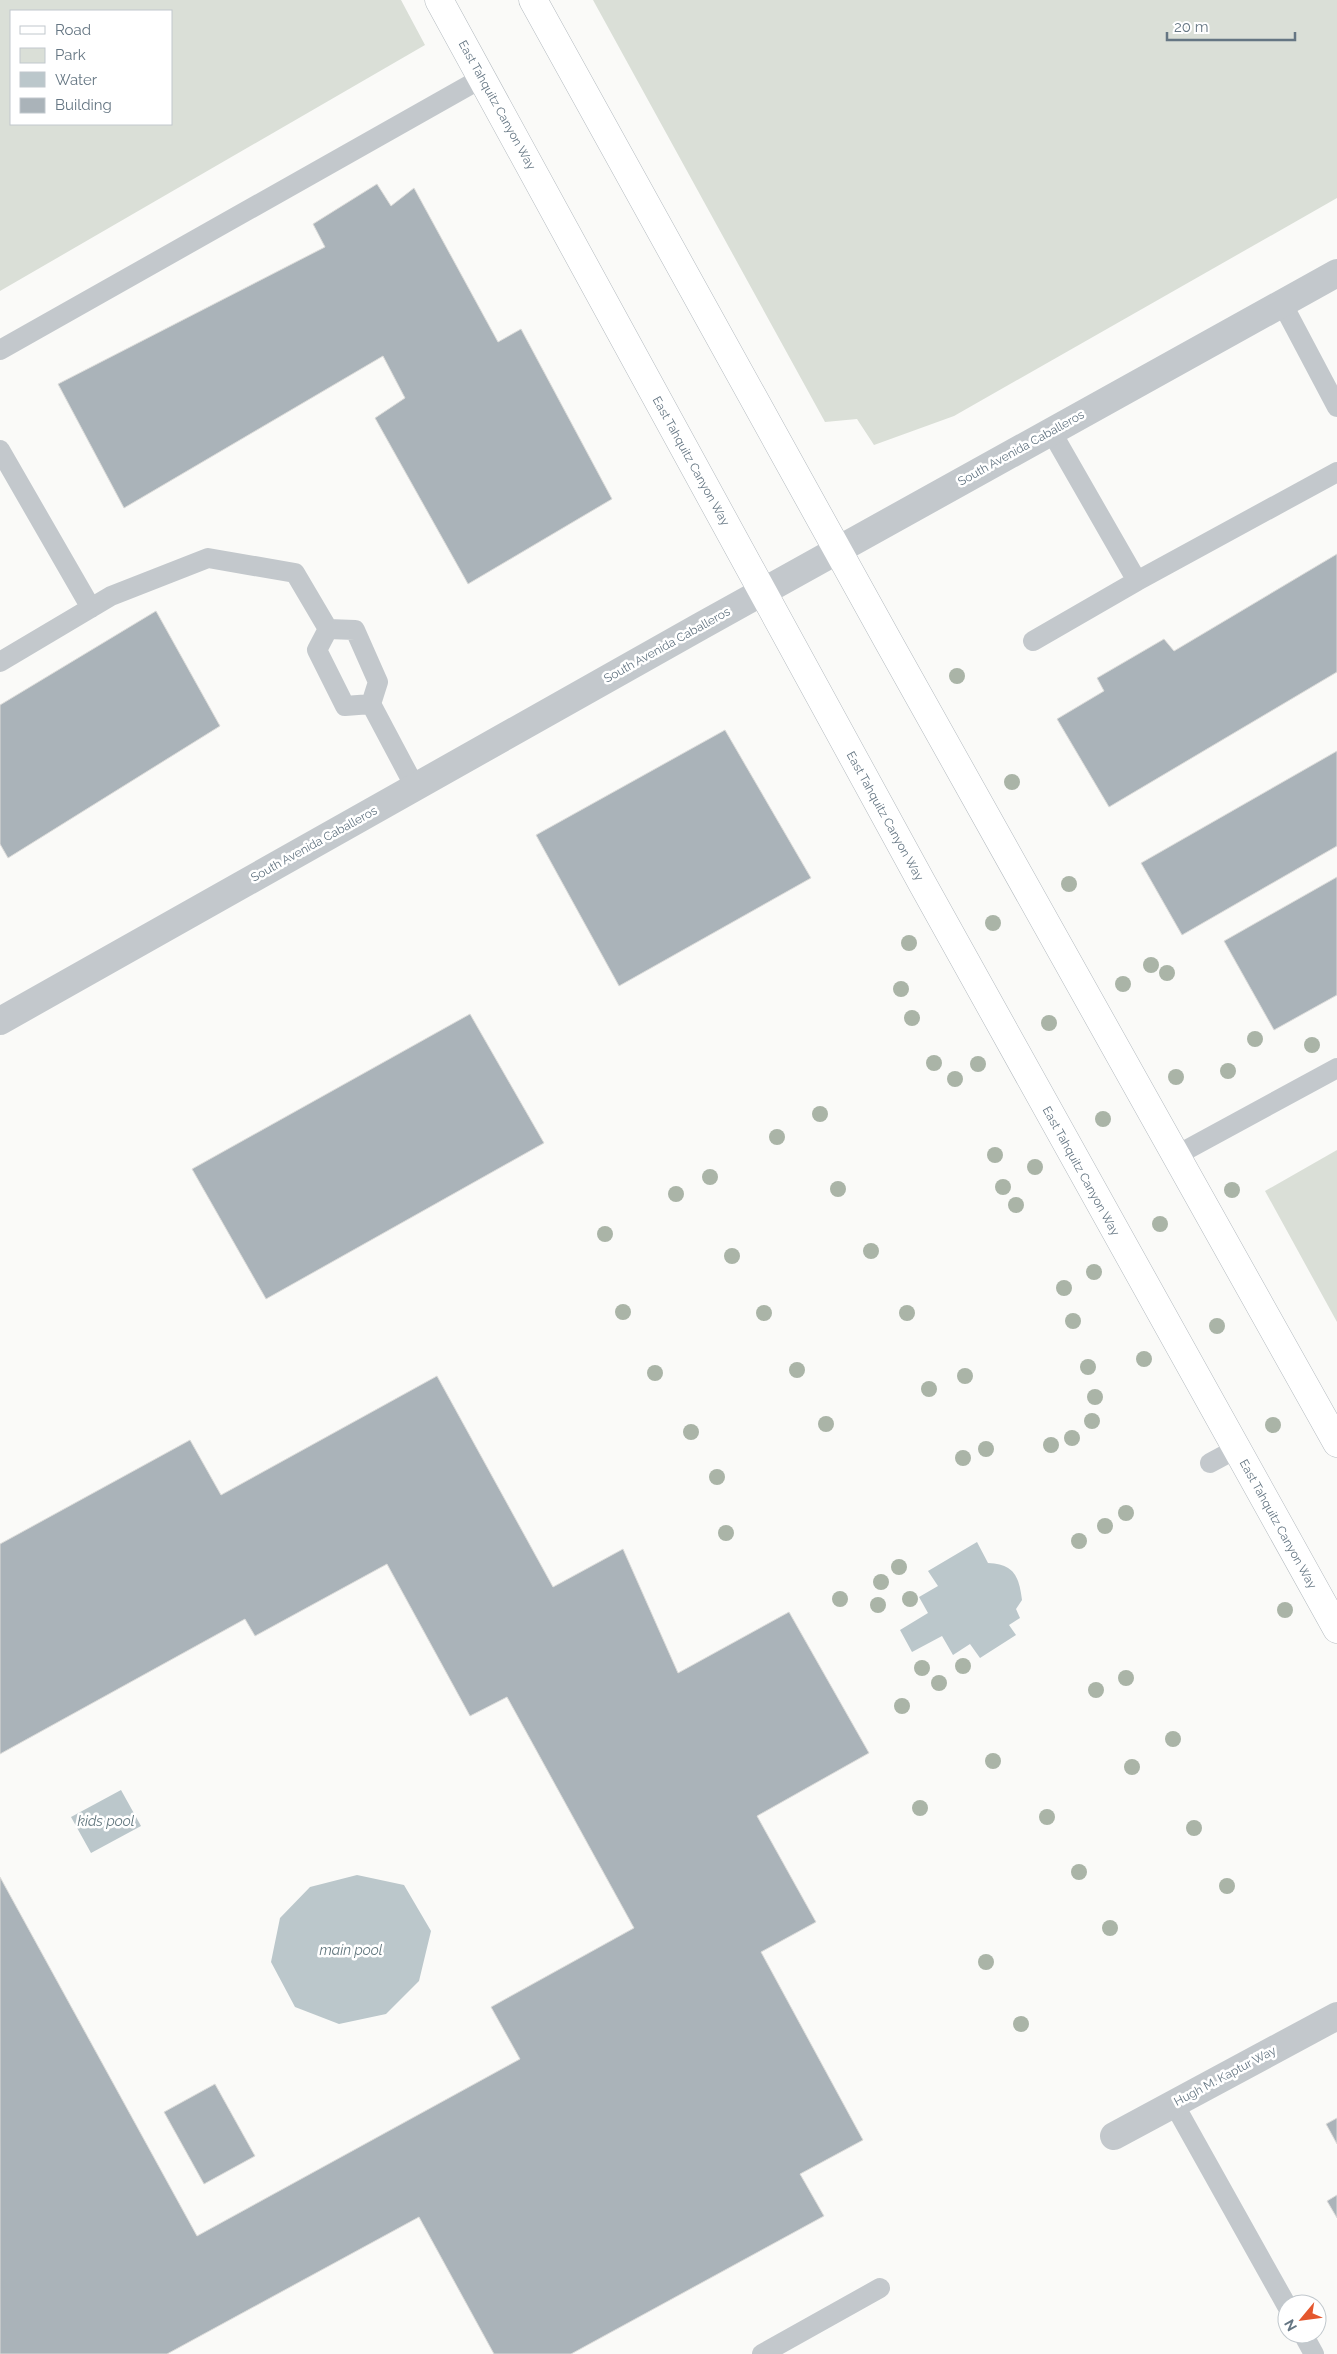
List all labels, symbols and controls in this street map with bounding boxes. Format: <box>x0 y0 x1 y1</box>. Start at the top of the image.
legend <box>10 10 172 125</box>
scale bar <box>1167 10 1294 42</box>
text: 20 m <box>1174 18 1209 36</box>
text: Road <box>55 21 91 39</box>
street label: East Tahquitz Canyon Way <box>456 38 539 172</box>
text: Park <box>55 46 86 64</box>
text: Water <box>55 71 98 89</box>
text: Building <box>55 96 112 114</box>
street label: East Tahquitz Canyon Way <box>650 394 733 528</box>
street label: South Avenida Caballeros <box>955 407 1087 489</box>
street label: South Avenida Caballeros <box>601 604 733 686</box>
street label: East Tahquitz Canyon Way <box>844 749 927 883</box>
street label: South Avenida Caballeros <box>248 803 380 885</box>
street label: East Tahquitz Canyon Way <box>1040 1104 1123 1238</box>
street label: East Tahquitz Canyon Way <box>1237 1457 1320 1591</box>
water label: kids pool <box>78 1813 135 1829</box>
water label: main pool <box>320 1942 383 1958</box>
street label: Hugh M. Kaptur Way <box>1172 2043 1279 2109</box>
north arrow <box>1277 2294 1327 2344</box>
text: N <box>1281 2317 1300 2334</box>

